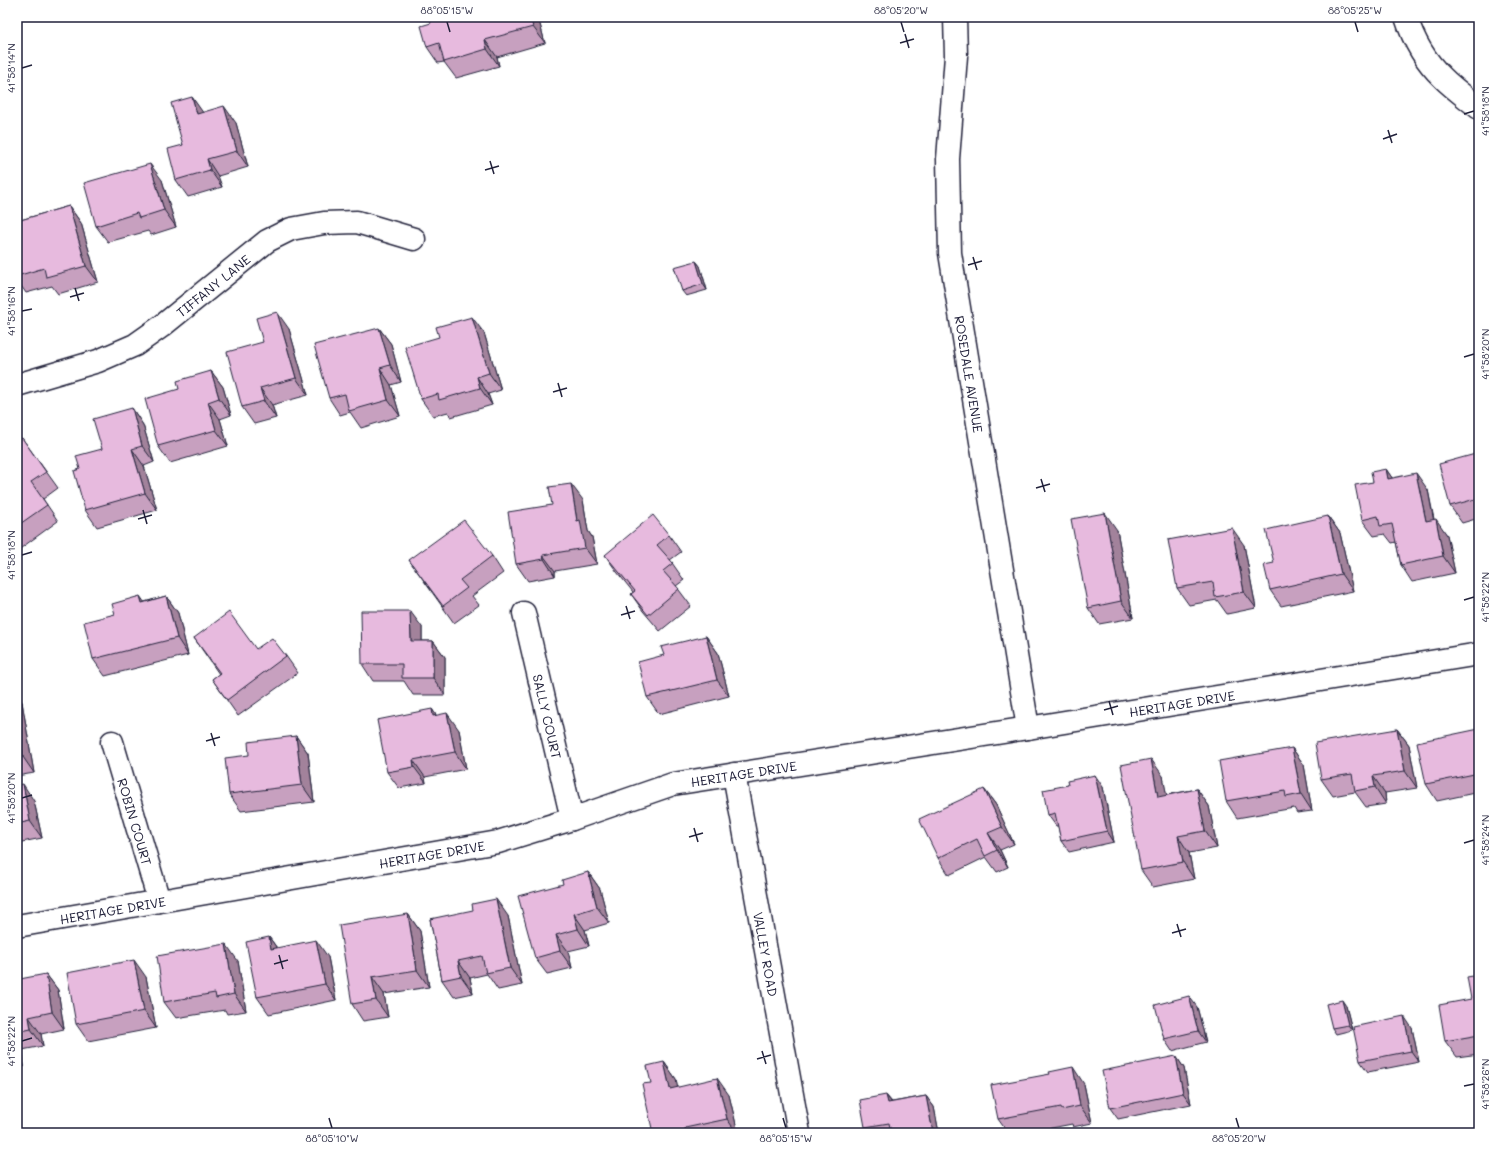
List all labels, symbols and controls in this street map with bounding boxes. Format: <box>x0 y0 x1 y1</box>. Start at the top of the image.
text: 88°05'15"W <box>421 3 474 17</box>
text: 88°05'20"W <box>874 3 928 17</box>
text: 88°05'25"W <box>1328 3 1382 17</box>
text: 41°58'14"N <box>4 43 18 93</box>
text: 41°58'18"N <box>1478 86 1492 136</box>
street label: TIFFANY LANE <box>172 250 253 320</box>
text: 41°58'16"N <box>4 286 18 336</box>
street label: ROSEDALE AVENUE <box>952 314 988 434</box>
text: 41°58'20"N <box>1478 329 1492 379</box>
text: 41°58'18"N <box>4 530 18 580</box>
text: 41°58'22"N <box>1478 572 1492 622</box>
street label: SALLY COURT <box>530 672 566 760</box>
street label: HERITAGE DRIVE <box>1128 686 1236 720</box>
street label: HERITAGE DRIVE <box>689 756 798 790</box>
text: 41°58'20"N <box>4 773 18 823</box>
street label: ROBIN COURT <box>115 776 156 867</box>
text: 41°58'24"N <box>1478 815 1492 865</box>
street label: HERITAGE DRIVE <box>378 836 486 871</box>
street label: HERITAGE DRIVE <box>58 892 167 927</box>
street label: VALLEY ROAD <box>751 910 783 998</box>
text: 41°58'22"N <box>4 1016 18 1066</box>
text: 41°58'26"N <box>1478 1059 1492 1109</box>
text: 88°05'10"W <box>305 1131 359 1145</box>
text: 88°05'15"W <box>760 1131 813 1145</box>
text: 88°05'20"W <box>1212 1131 1266 1145</box>

